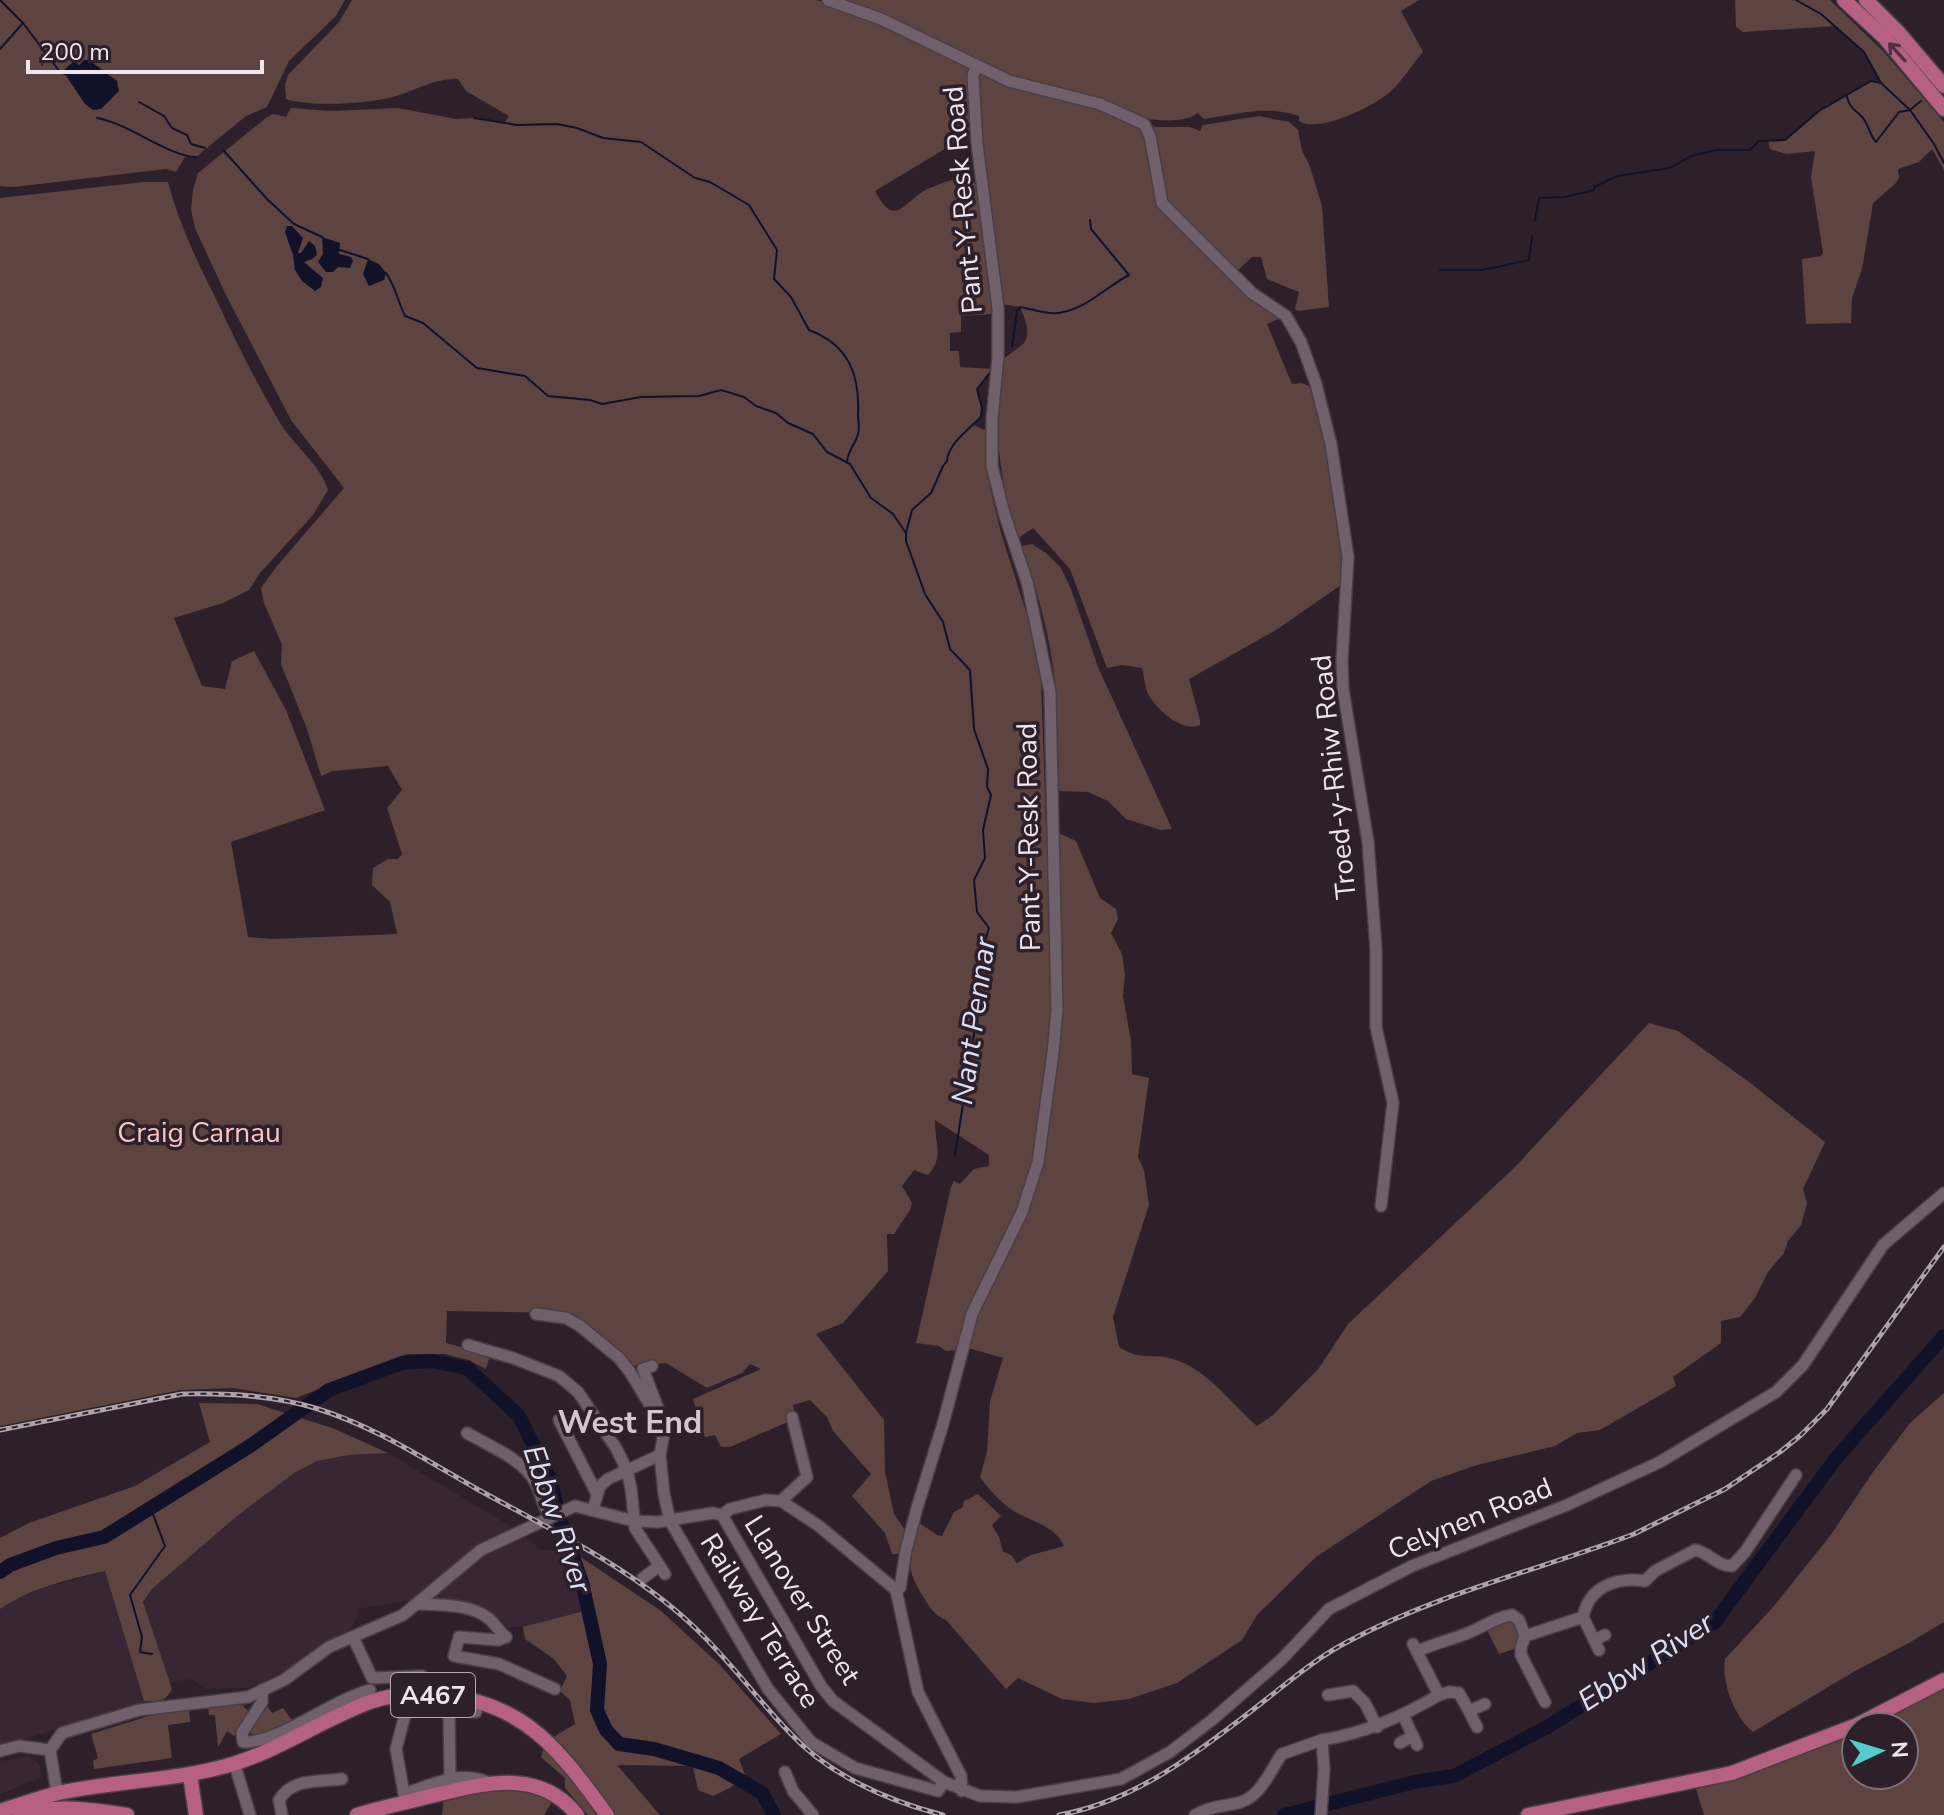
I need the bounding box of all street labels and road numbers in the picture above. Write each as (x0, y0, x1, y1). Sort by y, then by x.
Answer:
street label: Pant-Y-Resk Road (934, 85, 992, 315)
street label: Troed-y-Rhiw Road (1302, 653, 1366, 901)
street label: Pant-Y-Resk Road (1008, 723, 1050, 951)
street label: Celynen Road (1382, 1469, 1558, 1569)
street label: Llanover Street (735, 1508, 869, 1692)
street label: Railway Terrace (691, 1526, 829, 1716)
road number: A467 (391, 1673, 475, 1717)

